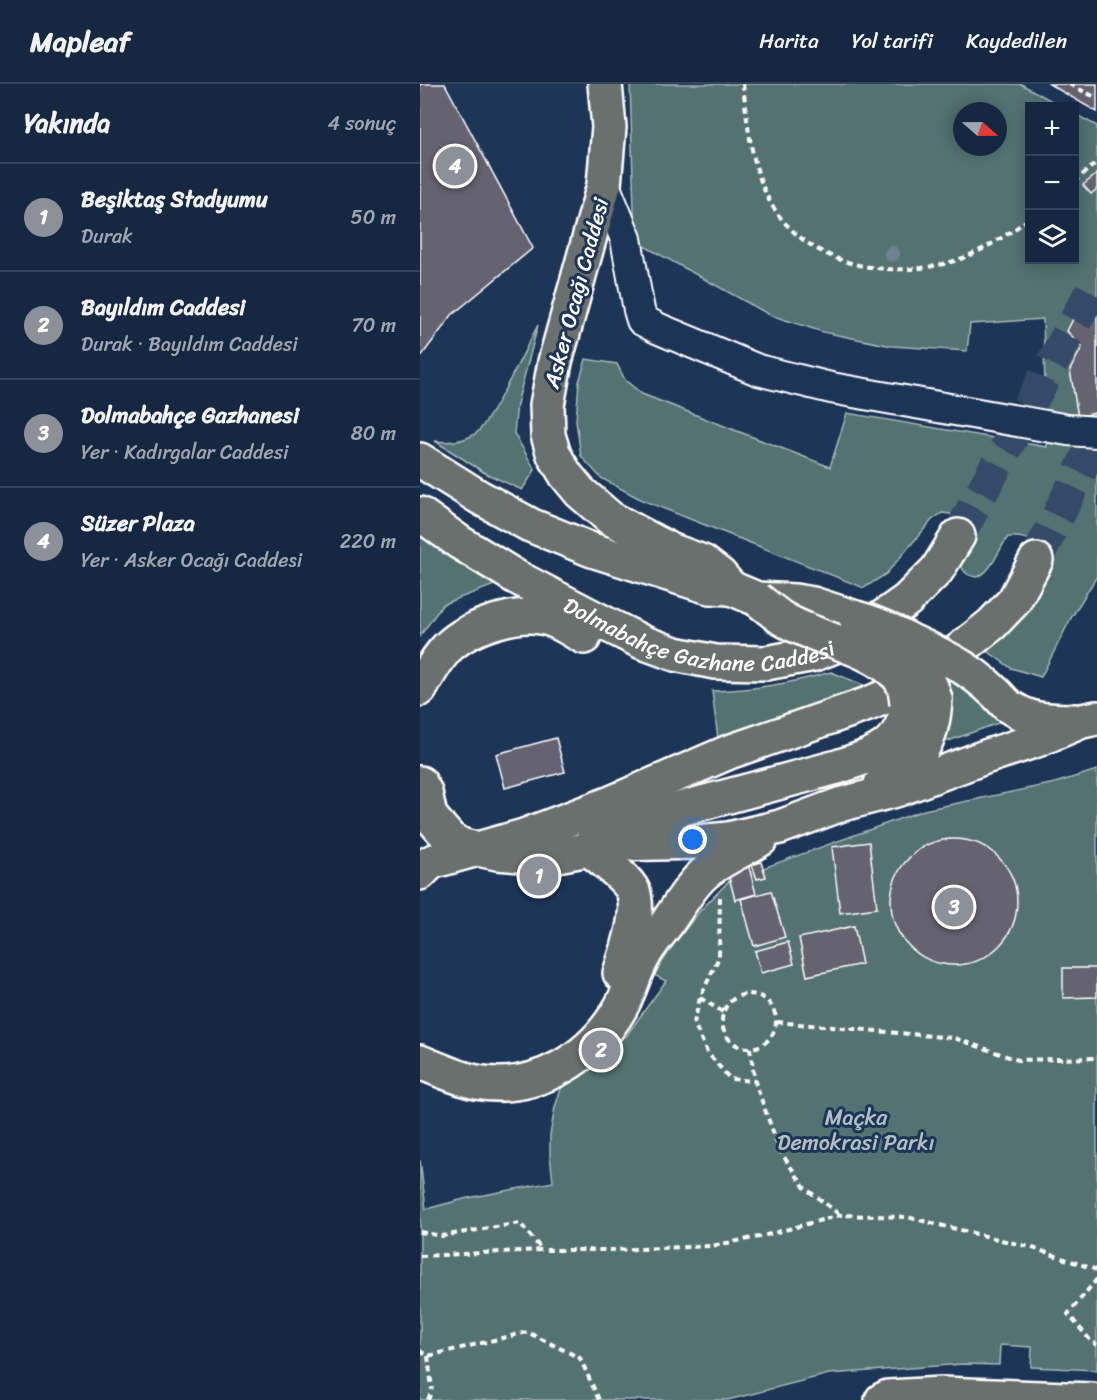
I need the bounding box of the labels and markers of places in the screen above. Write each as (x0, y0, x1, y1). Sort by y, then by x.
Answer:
pin: 4 (435, 144, 474, 188)
pin: 1 (520, 854, 558, 898)
pin: 3 (934, 884, 974, 930)
pin: 2 (582, 1028, 621, 1072)

